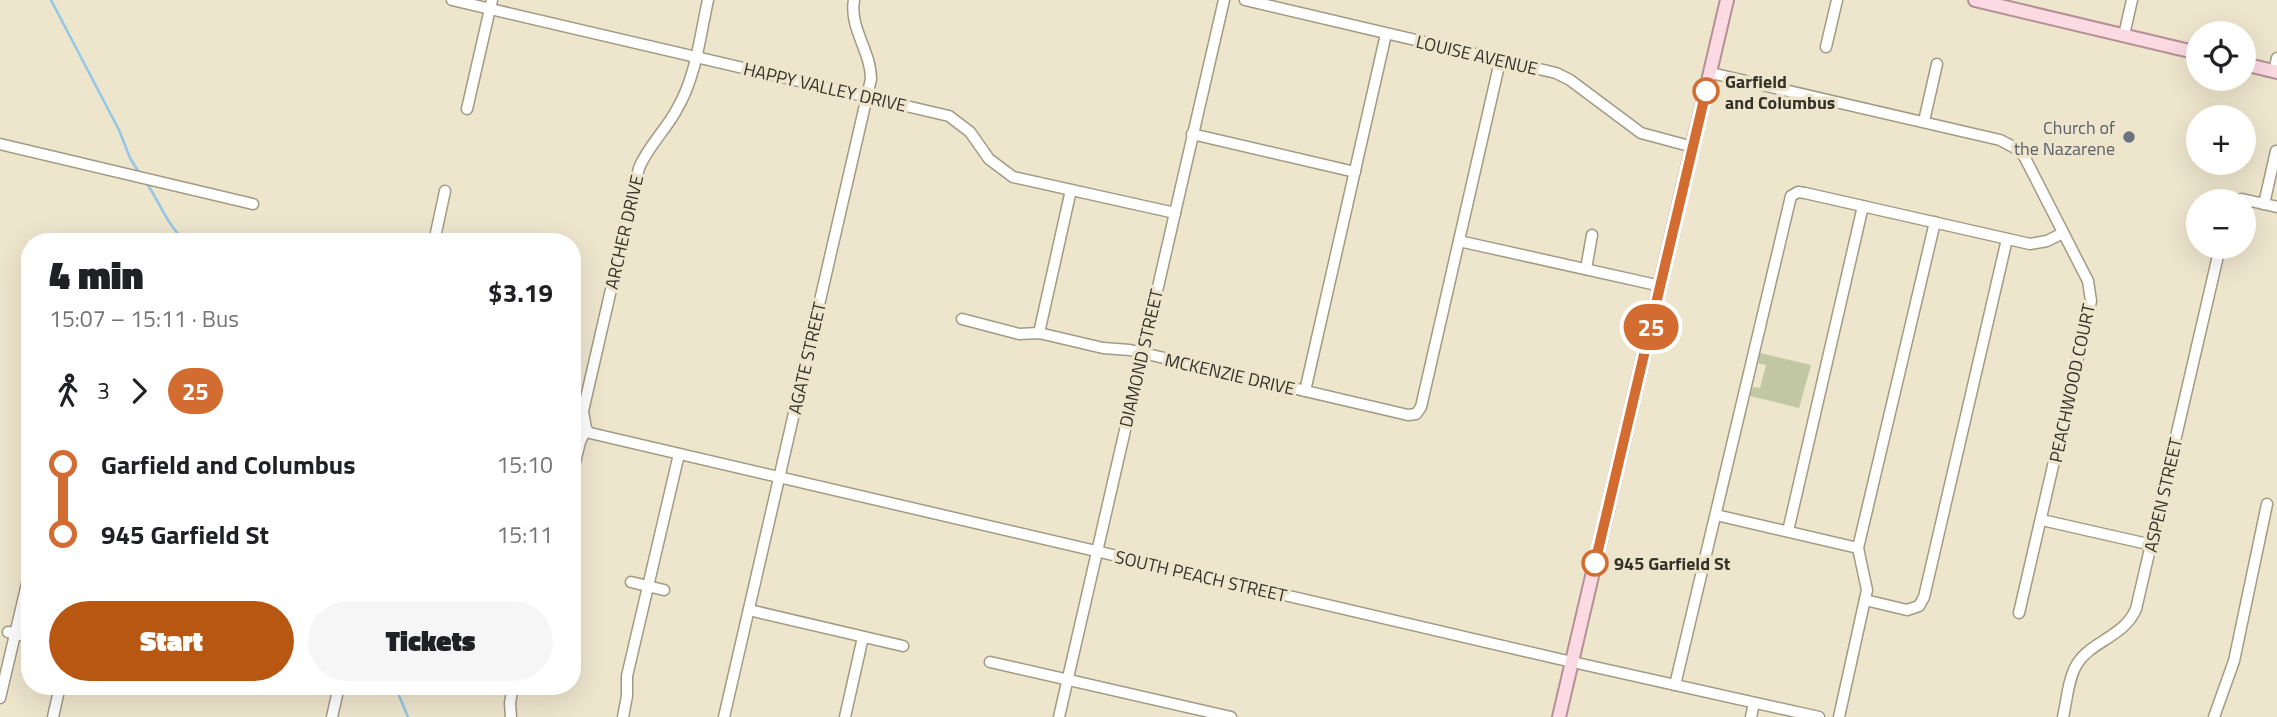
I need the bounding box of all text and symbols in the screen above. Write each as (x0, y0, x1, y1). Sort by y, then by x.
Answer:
map controls (2186, 21, 2256, 259)
button: locate (2186, 21, 2256, 91)
street label: LOUISE AVENUE (1413, 28, 1541, 82)
street label: HAPPY VALLEY DRIVE (741, 55, 909, 119)
place label: Garfield and Columbus (1725, 68, 1835, 116)
marker: Garfield and Columbus (1693, 78, 1719, 104)
button: + (2186, 105, 2256, 175)
place label: Church of the Nazarene (2014, 114, 2115, 162)
marker: Church of the Nazarene (2121, 129, 2137, 145)
street label: ARCHER DRIVE (598, 172, 650, 292)
button: − (2186, 189, 2256, 259)
text: 4 min (49, 246, 143, 304)
text: $3.19 (488, 273, 553, 312)
street label: DIAMOND STREET (1112, 286, 1170, 430)
street label: AGATE STREET (781, 299, 833, 417)
text: 15:07 – 15:11 · Bus (49, 301, 239, 336)
street label: PEACHWOOD COURT (2042, 301, 2102, 465)
line badge: 25 (1620, 304, 1682, 350)
text: 25 (1638, 309, 1664, 345)
street label: MCKENZIE DRIVE (1162, 346, 1298, 402)
icon: walk (49, 372, 87, 410)
icon: forward (120, 372, 158, 410)
text: 3 (97, 373, 110, 408)
text: 25 (182, 373, 209, 409)
street label: ASPEN STREET (2137, 435, 2189, 555)
text: Garfield and Columbus (101, 445, 356, 484)
text: 15:10 (496, 447, 553, 482)
text: 945 Garfield St (101, 515, 269, 554)
text: 15:11 (496, 517, 553, 552)
street label: SOUTH PEACH STREET (1112, 543, 1290, 609)
marker: 945 Garfield St (1582, 550, 1608, 576)
place label: 945 Garfield St (1614, 550, 1731, 577)
button: Start (49, 601, 294, 681)
button: Tickets (308, 601, 553, 681)

